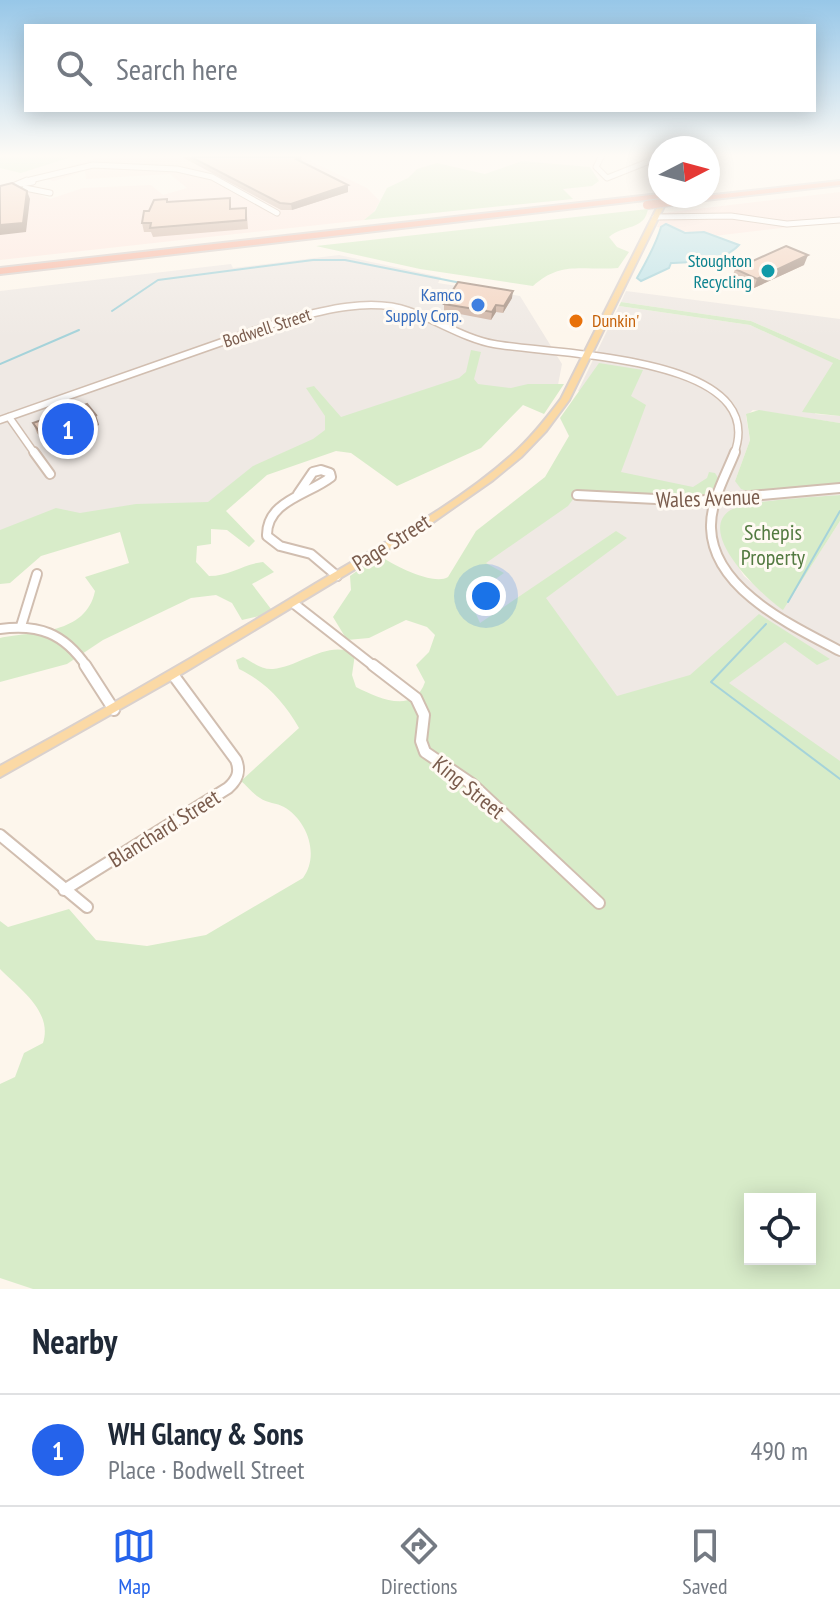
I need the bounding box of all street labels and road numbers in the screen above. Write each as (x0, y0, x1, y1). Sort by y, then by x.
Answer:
street label: Bodwell Street (220, 302, 314, 353)
street label: Wales Avenue (655, 482, 761, 514)
street label: Page Street (347, 507, 435, 577)
street label: King Street (427, 749, 511, 825)
street label: Blanchard Street (103, 783, 225, 873)

